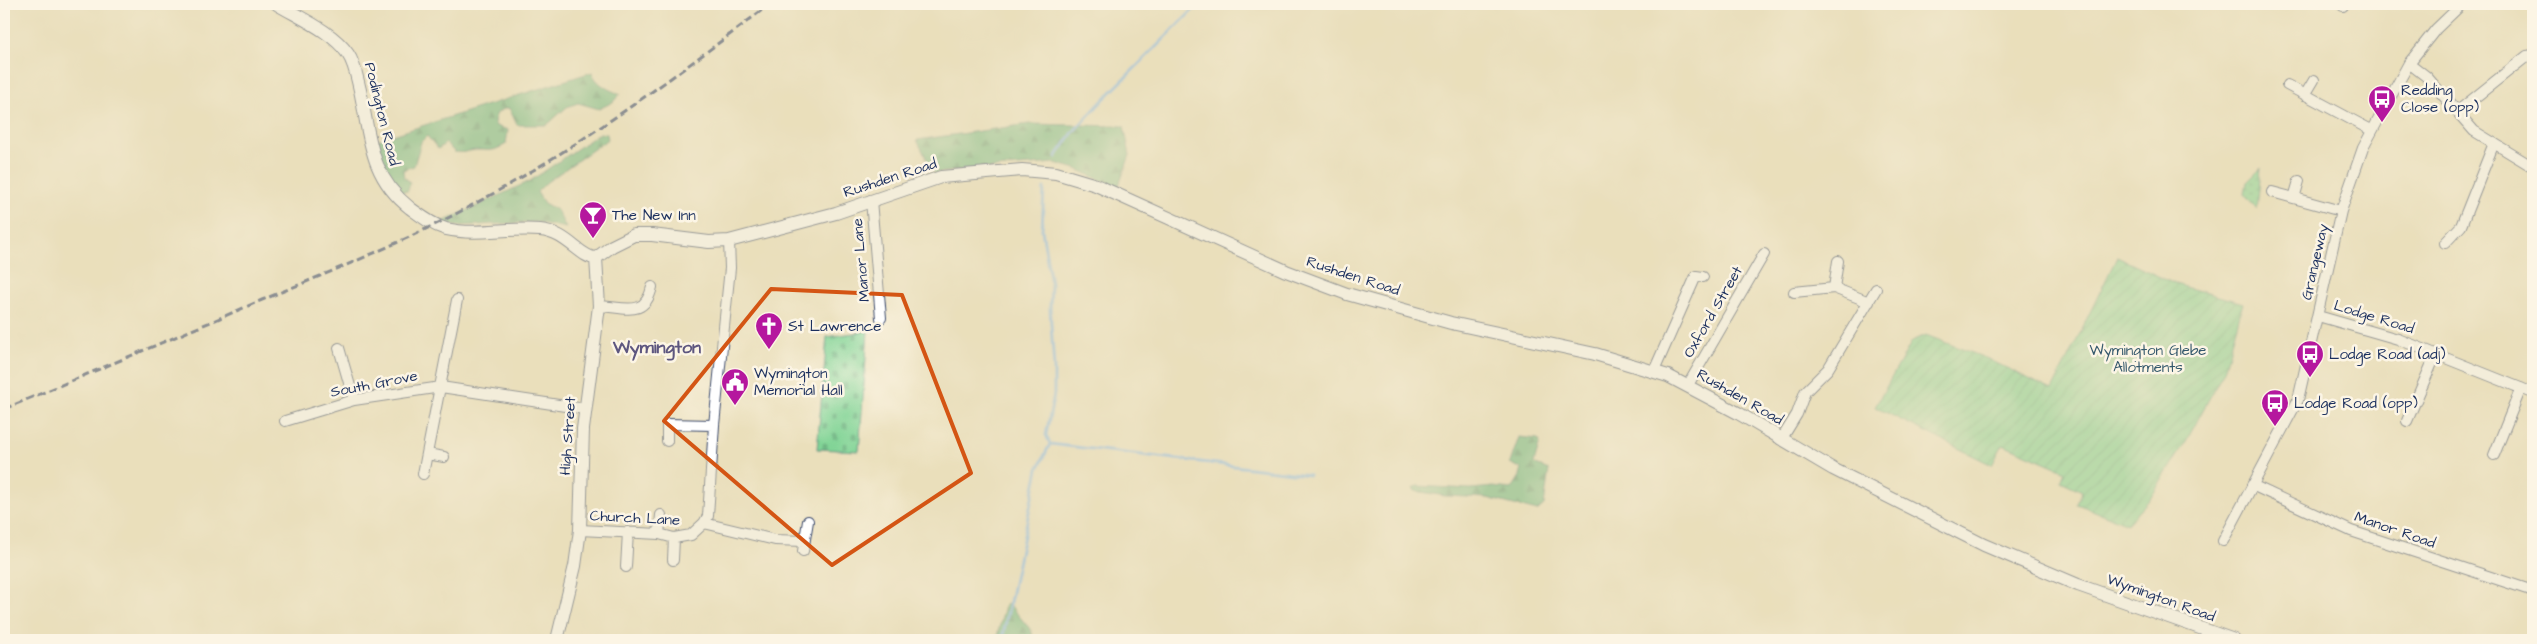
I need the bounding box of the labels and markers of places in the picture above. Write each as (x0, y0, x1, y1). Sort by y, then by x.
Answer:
place label: Redding Close (opp) (2401, 80, 2479, 118)
bus stop icon: Redding Close (opp) (2367, 84, 2397, 123)
bar icon: The New Inn (578, 200, 608, 239)
place label: The New Inn (612, 205, 696, 226)
church icon: St Lawrence (754, 311, 784, 350)
place label: St Lawrence (788, 316, 881, 337)
bus stop icon: Lodge Road (adj) (2295, 339, 2325, 378)
place label: Lodge Road (adj) (2329, 344, 2446, 366)
place label: Wymington Memorial Hall (754, 363, 843, 401)
public building icon: Wymington Memorial Hall (720, 367, 750, 406)
bus stop icon: Lodge Road (opp) (2260, 388, 2290, 427)
place label: Lodge Road (opp) (2294, 393, 2418, 415)

